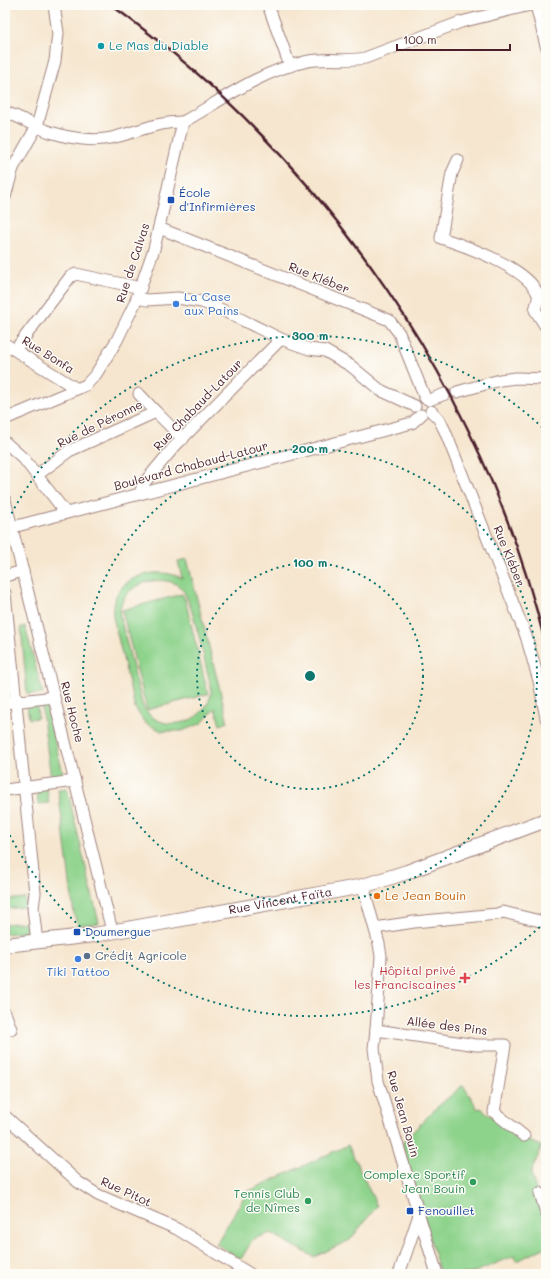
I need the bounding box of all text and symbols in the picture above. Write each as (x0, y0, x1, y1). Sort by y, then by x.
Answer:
scale bar (397, 26, 510, 52)
text: 100 m (403, 31, 437, 47)
place label: Le Mas du Diable (109, 37, 209, 53)
marker: Le Mas du Diable (96, 41, 106, 51)
place label: École d'Infirmières (179, 184, 256, 214)
marker: École d'Infirmières (166, 195, 176, 205)
street label: Rue de Calvas (112, 221, 153, 305)
street label: Rue Kléber (287, 258, 352, 297)
place label: La Case aux Pains (184, 288, 239, 318)
marker: La Case aux Pains (171, 299, 181, 309)
text: 300 m (292, 327, 328, 343)
street label: Rue Bonfa (19, 332, 78, 377)
street label: Rue Chabaud-Latour (149, 355, 245, 454)
street label: Rue de Péronne (54, 396, 145, 451)
street label: Boulevard Chabaud-Latour (112, 437, 270, 493)
text: 200 m (292, 440, 328, 456)
street label: Rue Kléber (490, 523, 529, 588)
text: 100 m (293, 554, 327, 570)
centre of rings (303, 669, 317, 683)
street label: Rue Hoche (58, 680, 88, 744)
street label: Rue Vincent Faïta (227, 883, 333, 917)
place label: Le Jean Bouin (385, 887, 466, 903)
marker: Le Jean Bouin (372, 891, 382, 901)
place label: Doumergue (85, 923, 151, 939)
marker: Doumergue (72, 927, 82, 937)
place label: Crédit Agricole (95, 947, 187, 963)
marker: Crédit Agricole (82, 951, 92, 961)
marker: Tiki Tattoo (73, 954, 83, 964)
place label: Hôpital privé les Franciscaines (354, 962, 456, 992)
place label: Tiki Tattoo (46, 963, 110, 979)
marker: Hôpital privé les Franciscaines (459, 972, 471, 984)
street label: Allée des Pins (406, 1012, 489, 1038)
street label: Rue Jean Bouin (384, 1069, 424, 1159)
place label: Complexe Sportif Jean Bouin (364, 1166, 465, 1196)
street label: Rue Pitot (98, 1172, 154, 1210)
marker: Complexe Sportif Jean Bouin (468, 1177, 478, 1187)
place label: Tennis Club de Nîmes (233, 1185, 300, 1215)
marker: Tennis Club de Nîmes (303, 1196, 313, 1206)
place label: Fenouillet (418, 1202, 475, 1218)
marker: Fenouillet (405, 1206, 415, 1216)

